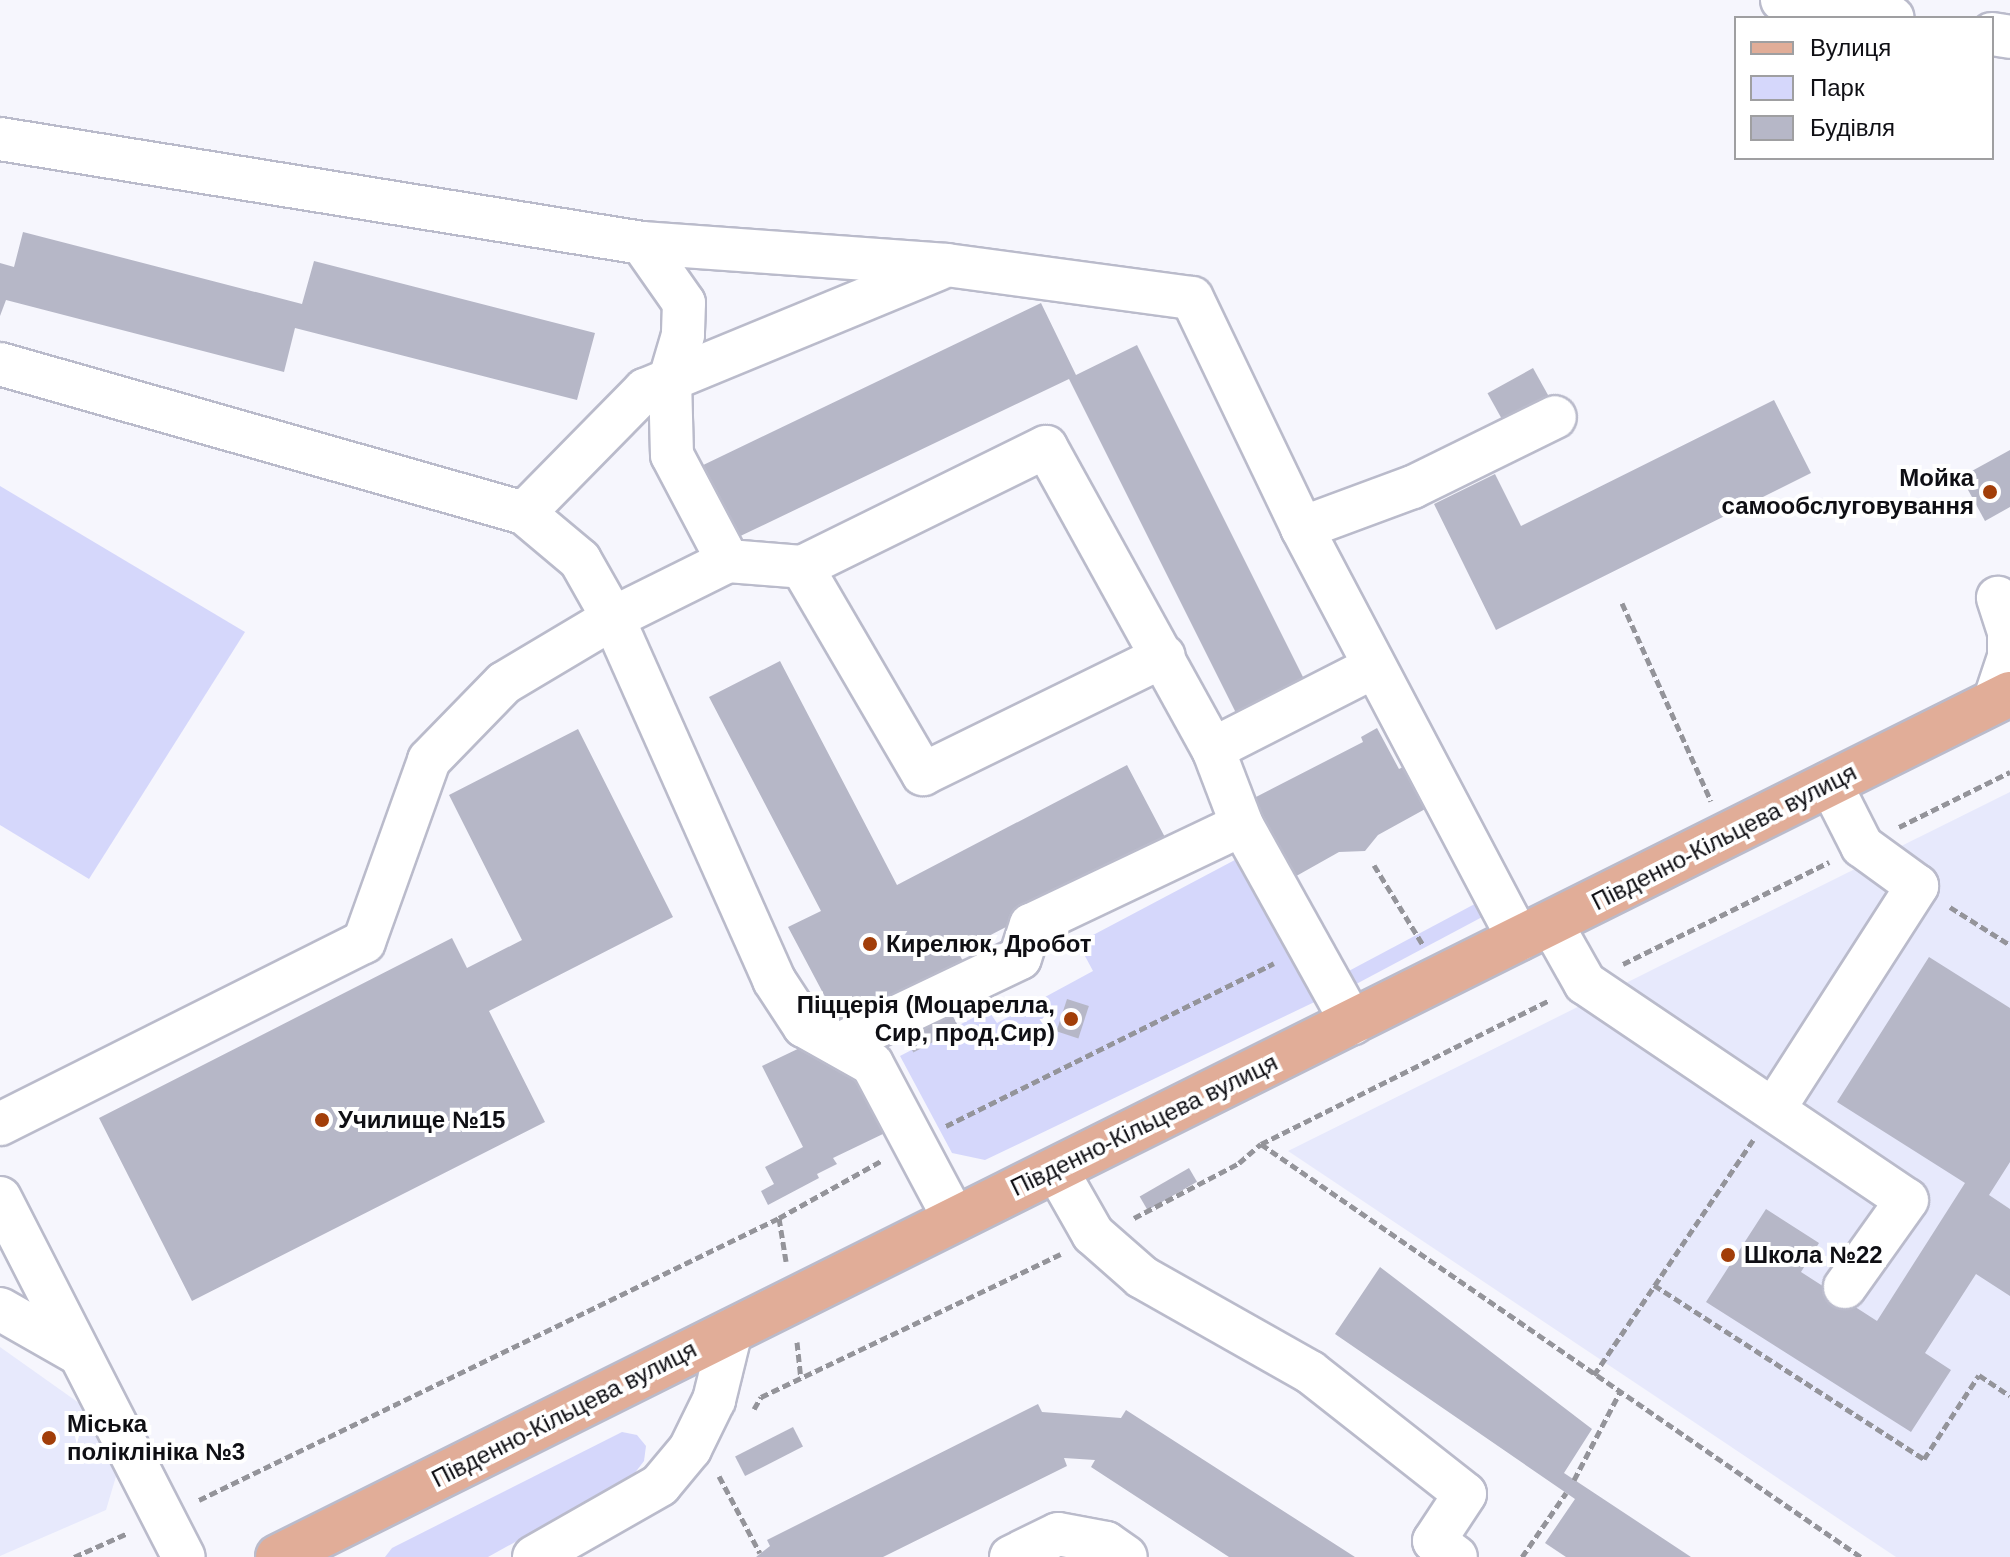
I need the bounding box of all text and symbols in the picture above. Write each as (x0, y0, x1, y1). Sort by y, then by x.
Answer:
legend (1734, 16, 1994, 160)
text: Вулиця (1810, 34, 1891, 61)
text: Парк (1810, 74, 1864, 101)
text: Будівля (1810, 114, 1895, 141)
place label: Мойка самообслуговування (1721, 464, 1974, 520)
marker: Мойка самообслуговування (1981, 483, 1999, 501)
street label: Південно-Кільцева вулиця (1587, 758, 1861, 916)
place label: Кирелюк, Дробот (886, 930, 1092, 958)
marker: Кирелюк, Дробот (861, 935, 879, 953)
place label: Піццерія (Моцарелла, Сир, прод.Сир) (797, 991, 1055, 1047)
marker: Піццерія (Моцарелла, Сир, прод.Сир) (1062, 1010, 1080, 1028)
street label: Південно-Кільцева вулиця (1006, 1048, 1282, 1202)
place label: Училище №15 (338, 1106, 505, 1134)
marker: Училище №15 (313, 1111, 331, 1129)
place label: Школа №22 (1744, 1241, 1883, 1269)
marker: Школа №22 (1719, 1246, 1737, 1264)
street label: Південно-Кільцева вулиця (427, 1335, 701, 1493)
place label: Міська поліклініка №3 (67, 1410, 245, 1466)
marker: Міська поліклініка №3 (38, 1427, 60, 1449)

